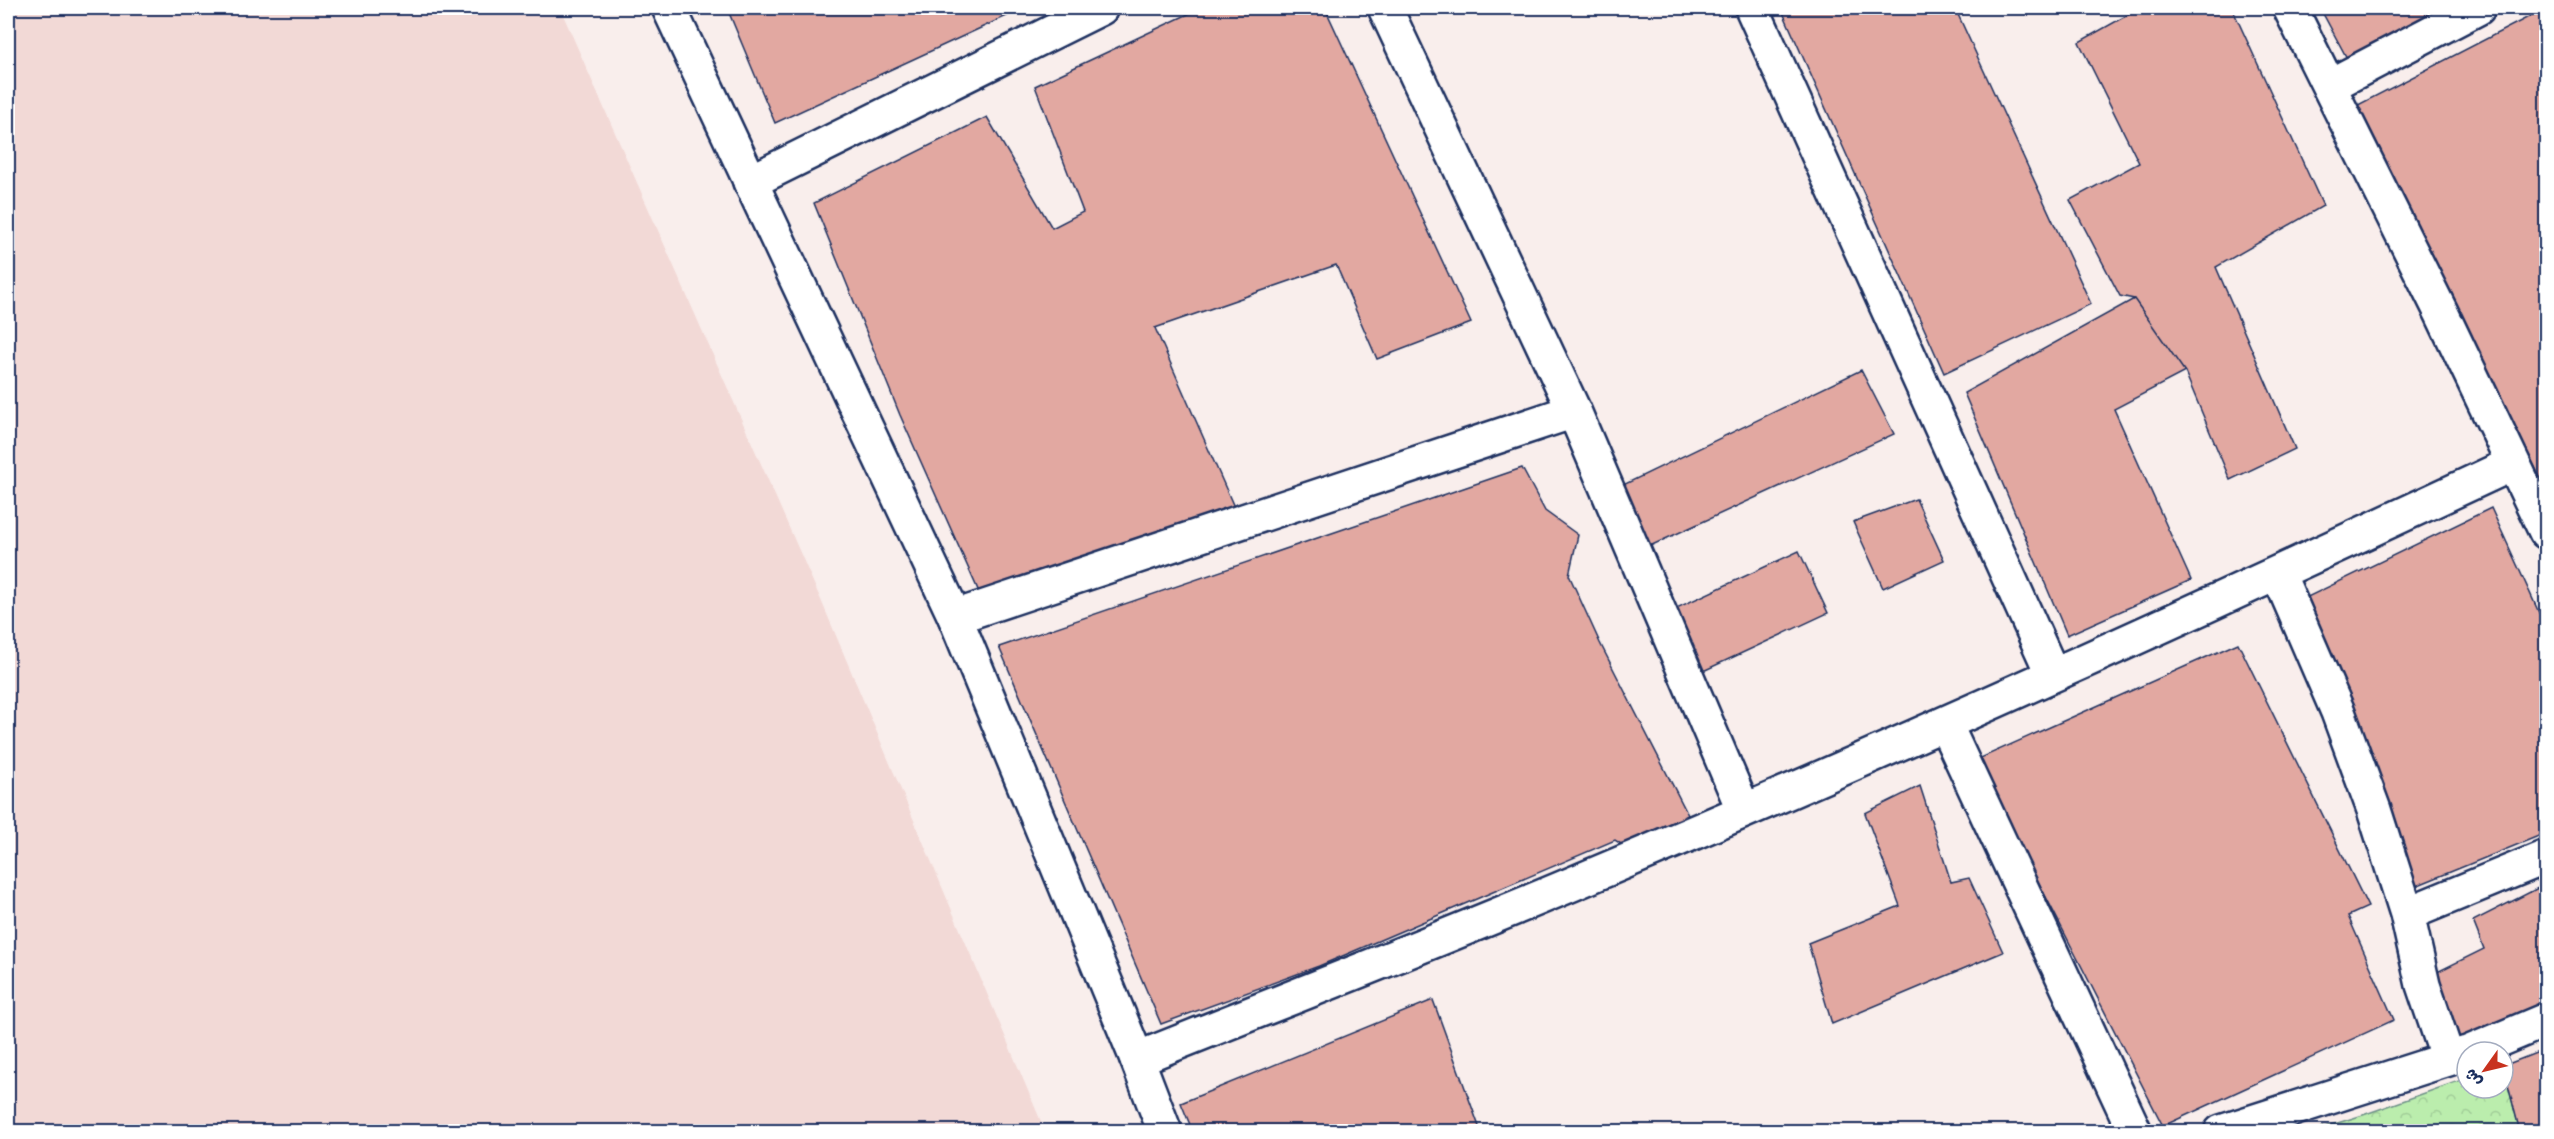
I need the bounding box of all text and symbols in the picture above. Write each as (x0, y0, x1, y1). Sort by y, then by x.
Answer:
north arrow (2455, 1040, 2515, 1100)
text: ش (2459, 1065, 2487, 1092)

